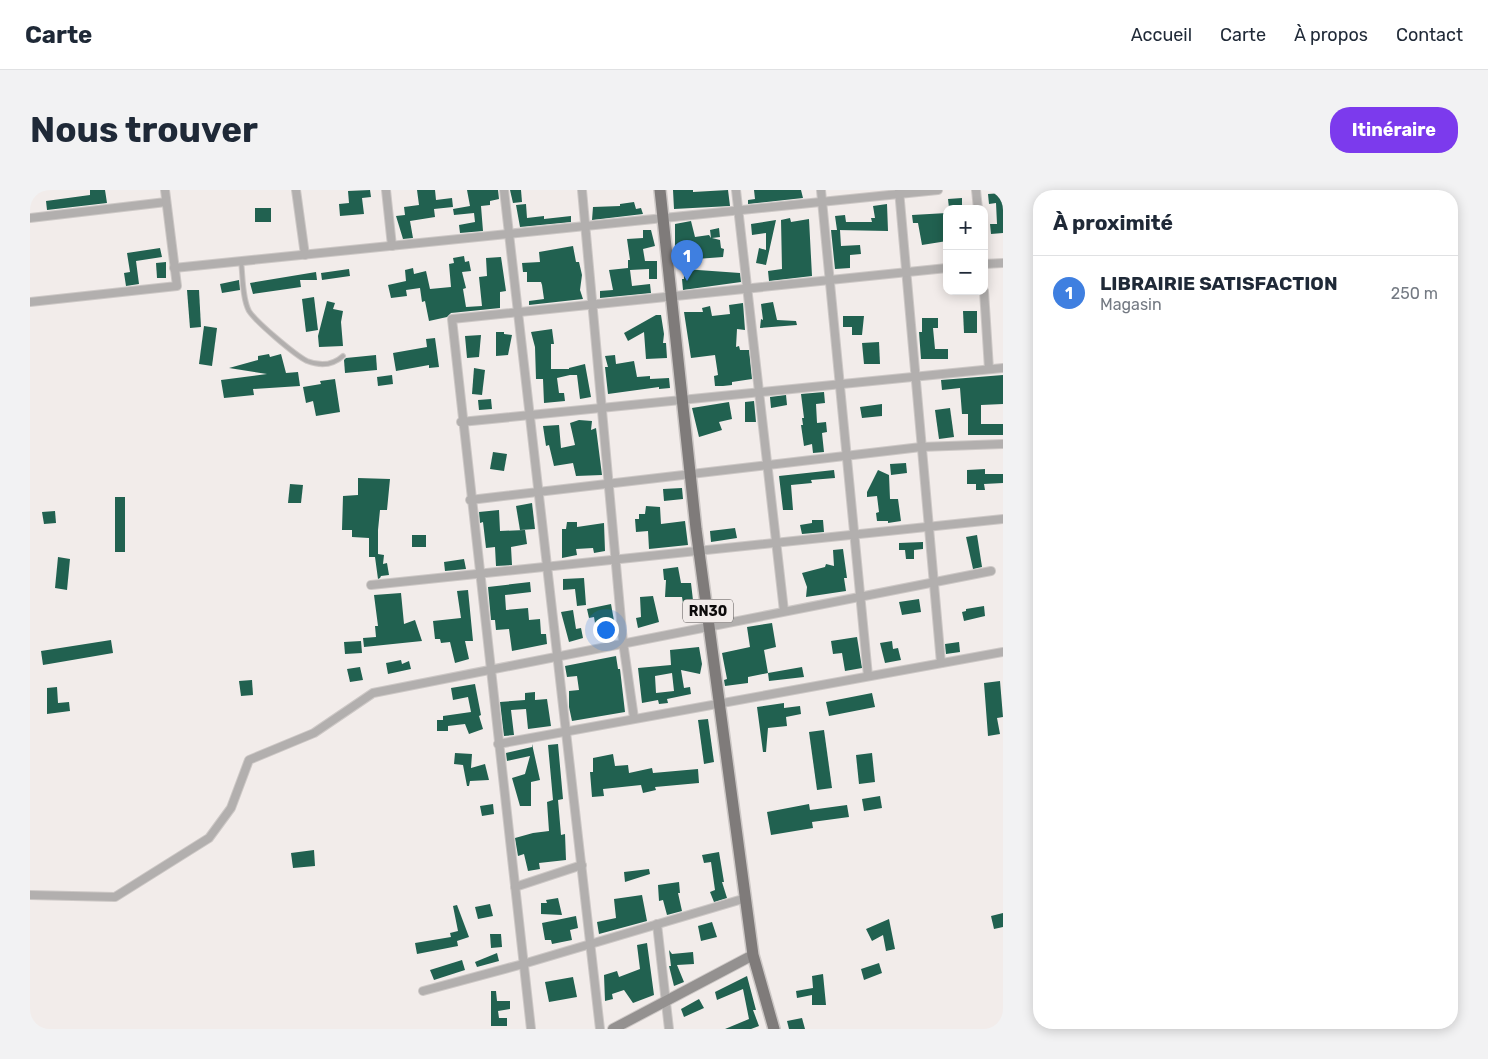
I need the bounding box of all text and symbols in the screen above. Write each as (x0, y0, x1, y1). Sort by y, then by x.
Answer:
text: Carte (25, 21, 92, 49)
text: Accueil (1131, 24, 1192, 46)
text: Carte (1220, 24, 1266, 46)
text: À propos (1294, 24, 1368, 46)
text: Contact (1396, 24, 1463, 46)
button: Itinéraire (1330, 107, 1458, 153)
text: Nous trouver (30, 109, 258, 151)
map controls (943, 205, 988, 295)
button: + (943, 205, 988, 250)
text: À proximité (1053, 210, 1173, 235)
pin: 1 (671, 240, 703, 281)
button: − (943, 250, 988, 295)
text: LIBRAIRIE SATISFACTION (1100, 272, 1338, 295)
text: 1 (1065, 284, 1073, 303)
text: 250 m (1391, 284, 1438, 303)
text: Magasin (1100, 295, 1162, 314)
road number: RN30 (683, 600, 733, 622)
your location (593, 617, 619, 643)

